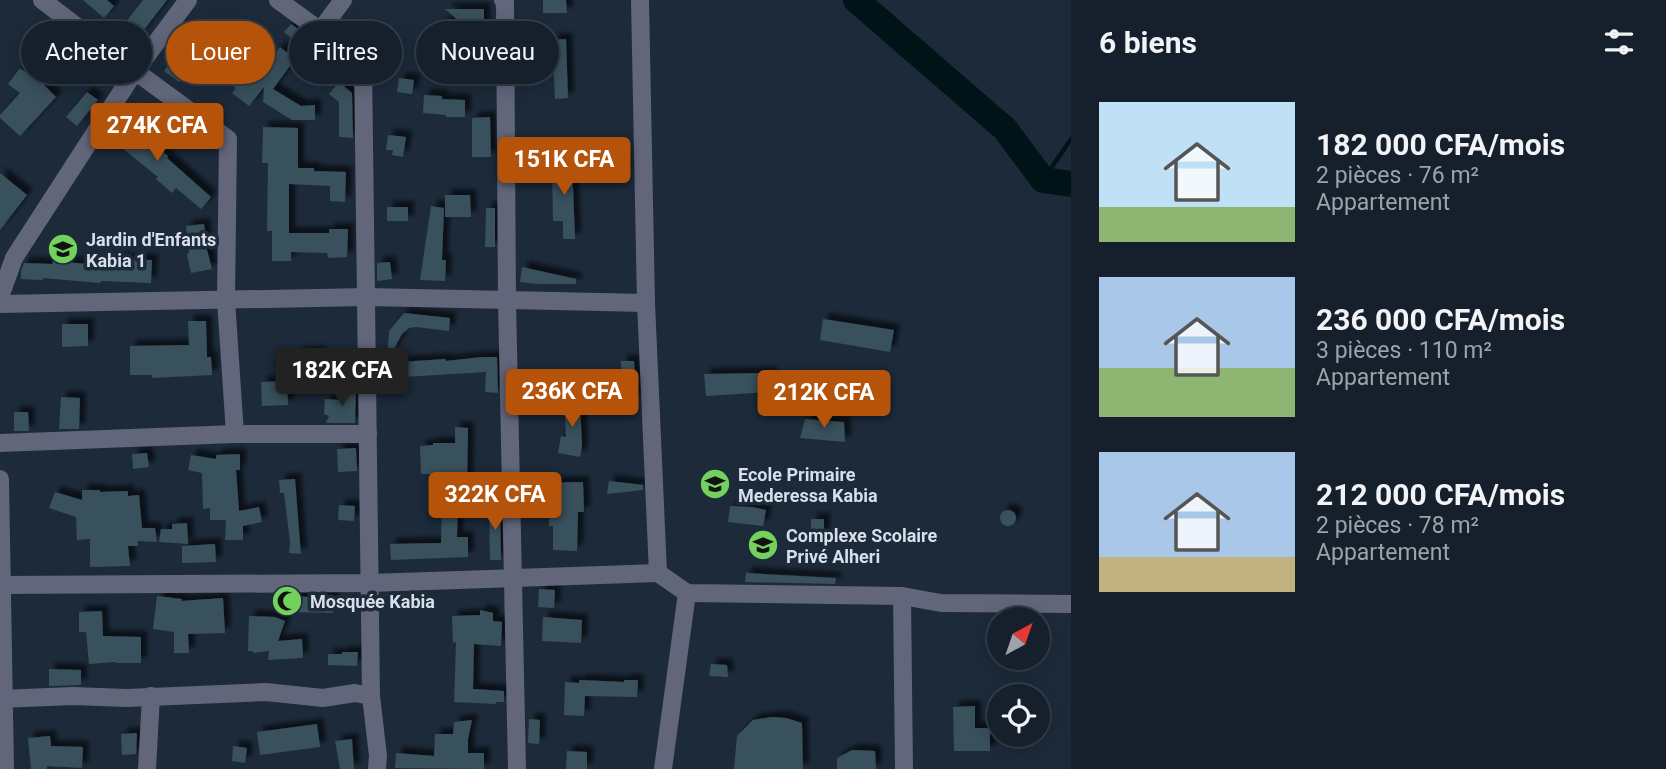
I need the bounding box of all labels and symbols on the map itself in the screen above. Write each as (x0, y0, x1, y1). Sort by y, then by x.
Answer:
pin: 274K CFA (85, 104, 229, 163)
pin: 151K CFA (492, 138, 636, 197)
place label: Jardin d'Enfants Kabia 1 (86, 229, 216, 271)
school or university icon: Jardin d'Enfants Kabia 1 (46, 232, 80, 266)
pin: 182K CFA (270, 348, 414, 408)
pin: 236K CFA (500, 370, 644, 429)
pin: 212K CFA (752, 370, 896, 430)
place label: Ecole Primaire Mederessa Kabia (738, 464, 878, 506)
school or university icon: Ecole Primaire Mederessa Kabia (698, 467, 732, 501)
pin: 322K CFA (423, 472, 567, 532)
place label: Complexe Scolaire Privé Alheri (786, 525, 938, 567)
school or university icon: Complexe Scolaire Privé Alheri (746, 528, 780, 562)
mosque icon: Mosquée Kabia (270, 584, 304, 618)
place label: Mosquée Kabia (310, 591, 435, 612)
north arrow (987, 607, 1050, 670)

